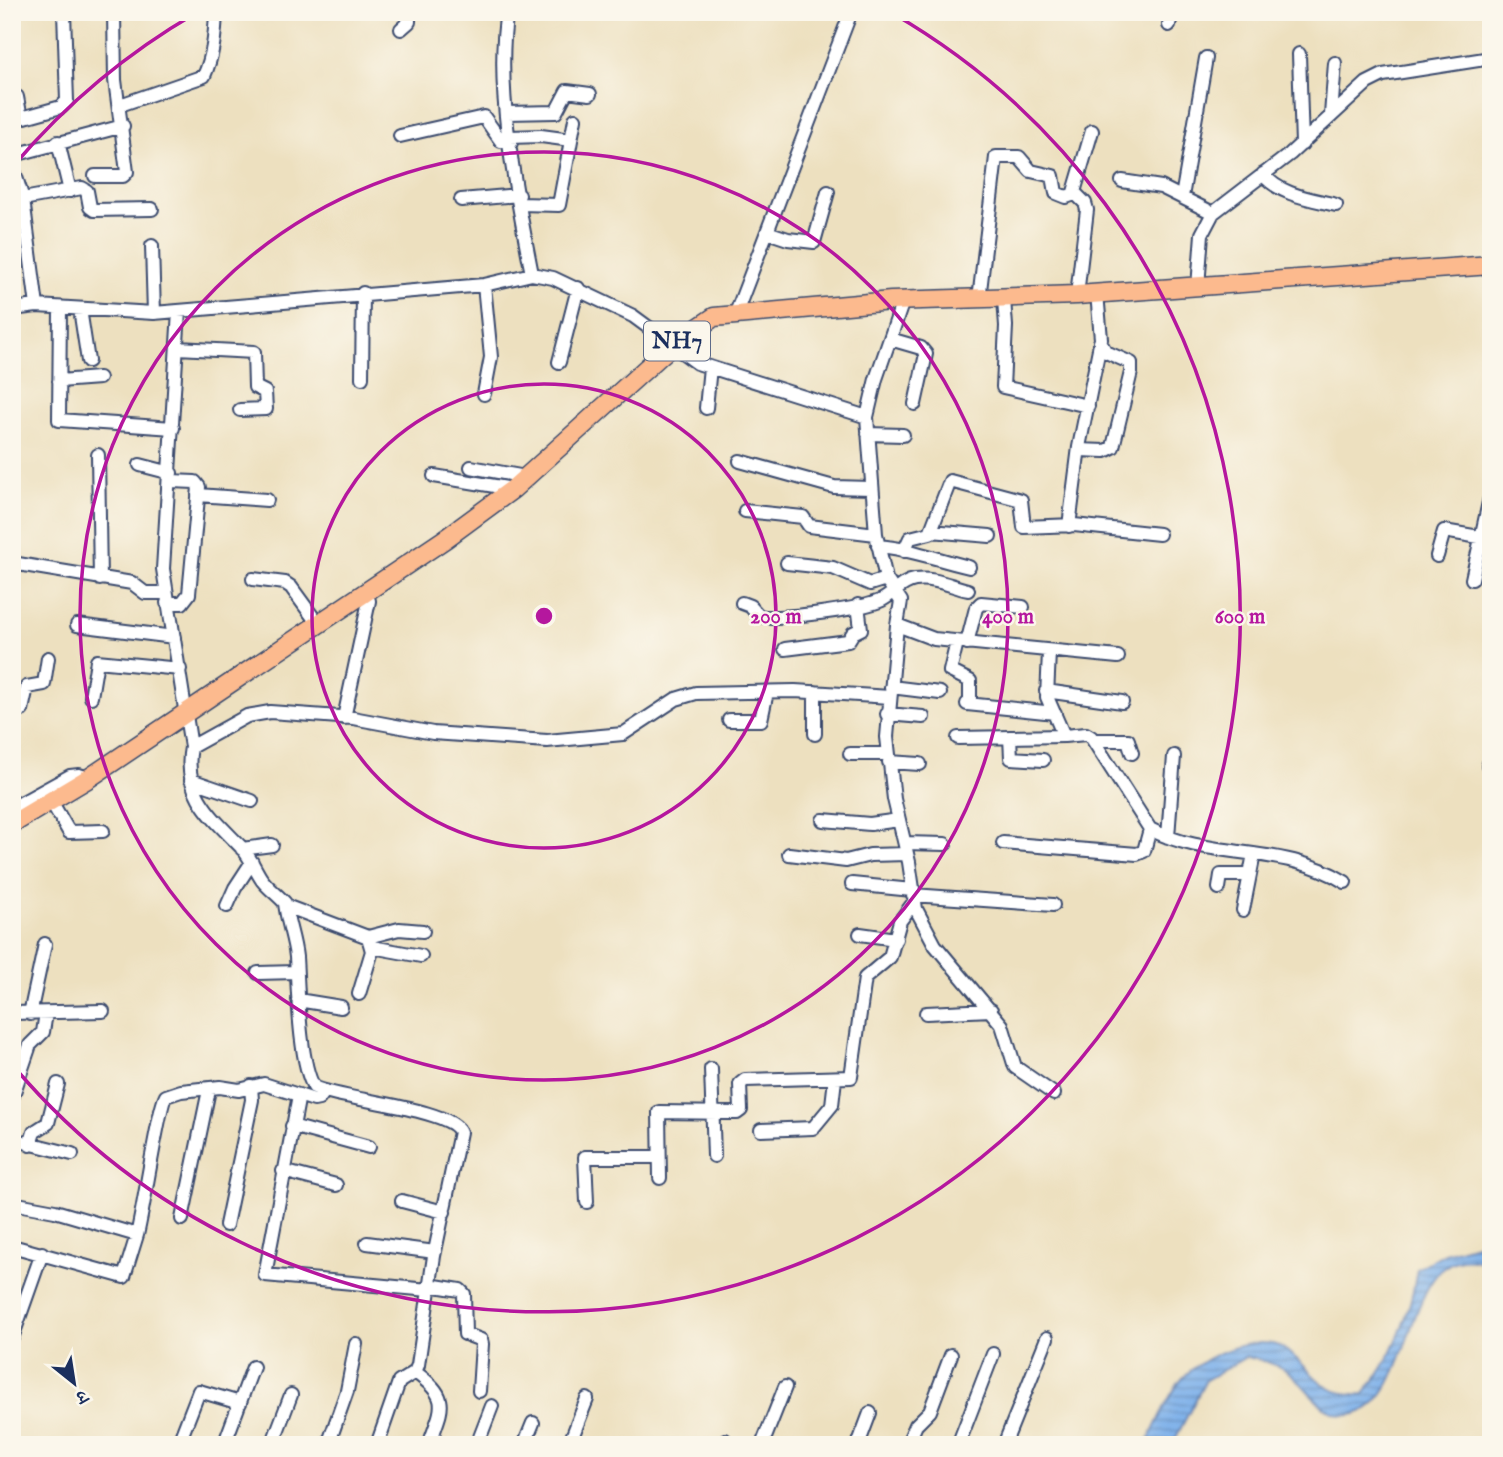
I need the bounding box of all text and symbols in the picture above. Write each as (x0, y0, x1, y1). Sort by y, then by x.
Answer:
road number: NH7 (644, 322, 710, 360)
centre of rings (532, 604, 556, 628)
text: 200 m (750, 604, 802, 631)
text: 400 m (982, 604, 1035, 631)
text: 600 m (1215, 604, 1266, 631)
north arrow (38, 1348, 108, 1418)
text: उ (70, 1382, 93, 1409)

